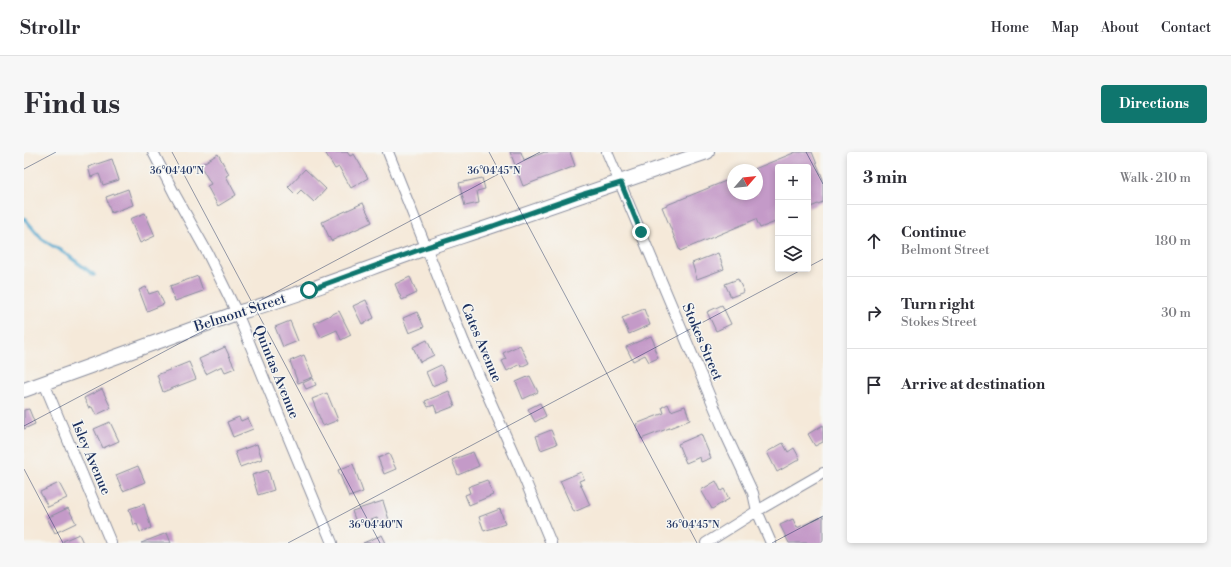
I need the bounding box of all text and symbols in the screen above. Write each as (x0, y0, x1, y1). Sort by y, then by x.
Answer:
text: Strollr (20, 16, 81, 40)
text: Home (991, 19, 1029, 37)
text: Map (1051, 19, 1079, 37)
text: About (1101, 19, 1139, 37)
text: Contact (1161, 19, 1211, 37)
button: Directions (1101, 85, 1207, 123)
text: Find us (24, 87, 120, 122)
north arrow (727, 164, 763, 200)
map controls (775, 164, 811, 272)
button: + (775, 164, 811, 200)
text: 36°04'40"N (150, 165, 205, 177)
text: 36°04'45"N (468, 165, 521, 177)
text: 3 min (863, 167, 907, 189)
text: Walk · 210 m (1120, 170, 1191, 186)
button: − (775, 200, 811, 236)
route end (632, 223, 650, 241)
text: Continue (901, 223, 966, 242)
icon: ahead (863, 230, 885, 252)
text: 180 m (1155, 233, 1191, 249)
button: layers (775, 236, 811, 272)
text: Belmont Street (901, 242, 990, 258)
route start (300, 281, 318, 299)
street label: Belmont Street (191, 290, 288, 337)
text: Turn right (901, 295, 975, 314)
street label: Cates Avenue (456, 301, 506, 385)
street label: Stokes Street (678, 301, 726, 383)
icon: right (863, 302, 885, 324)
text: 30 m (1161, 305, 1191, 321)
text: Stokes Street (901, 314, 977, 330)
street label: Quintas Avenue (249, 323, 303, 421)
icon: arrive (863, 374, 885, 396)
text: Arrive at destination (901, 375, 1045, 394)
street label: Isley Avenue (67, 418, 115, 498)
text: 36°04'40"N (349, 519, 404, 531)
text: 36°04'45"N (667, 519, 720, 531)

